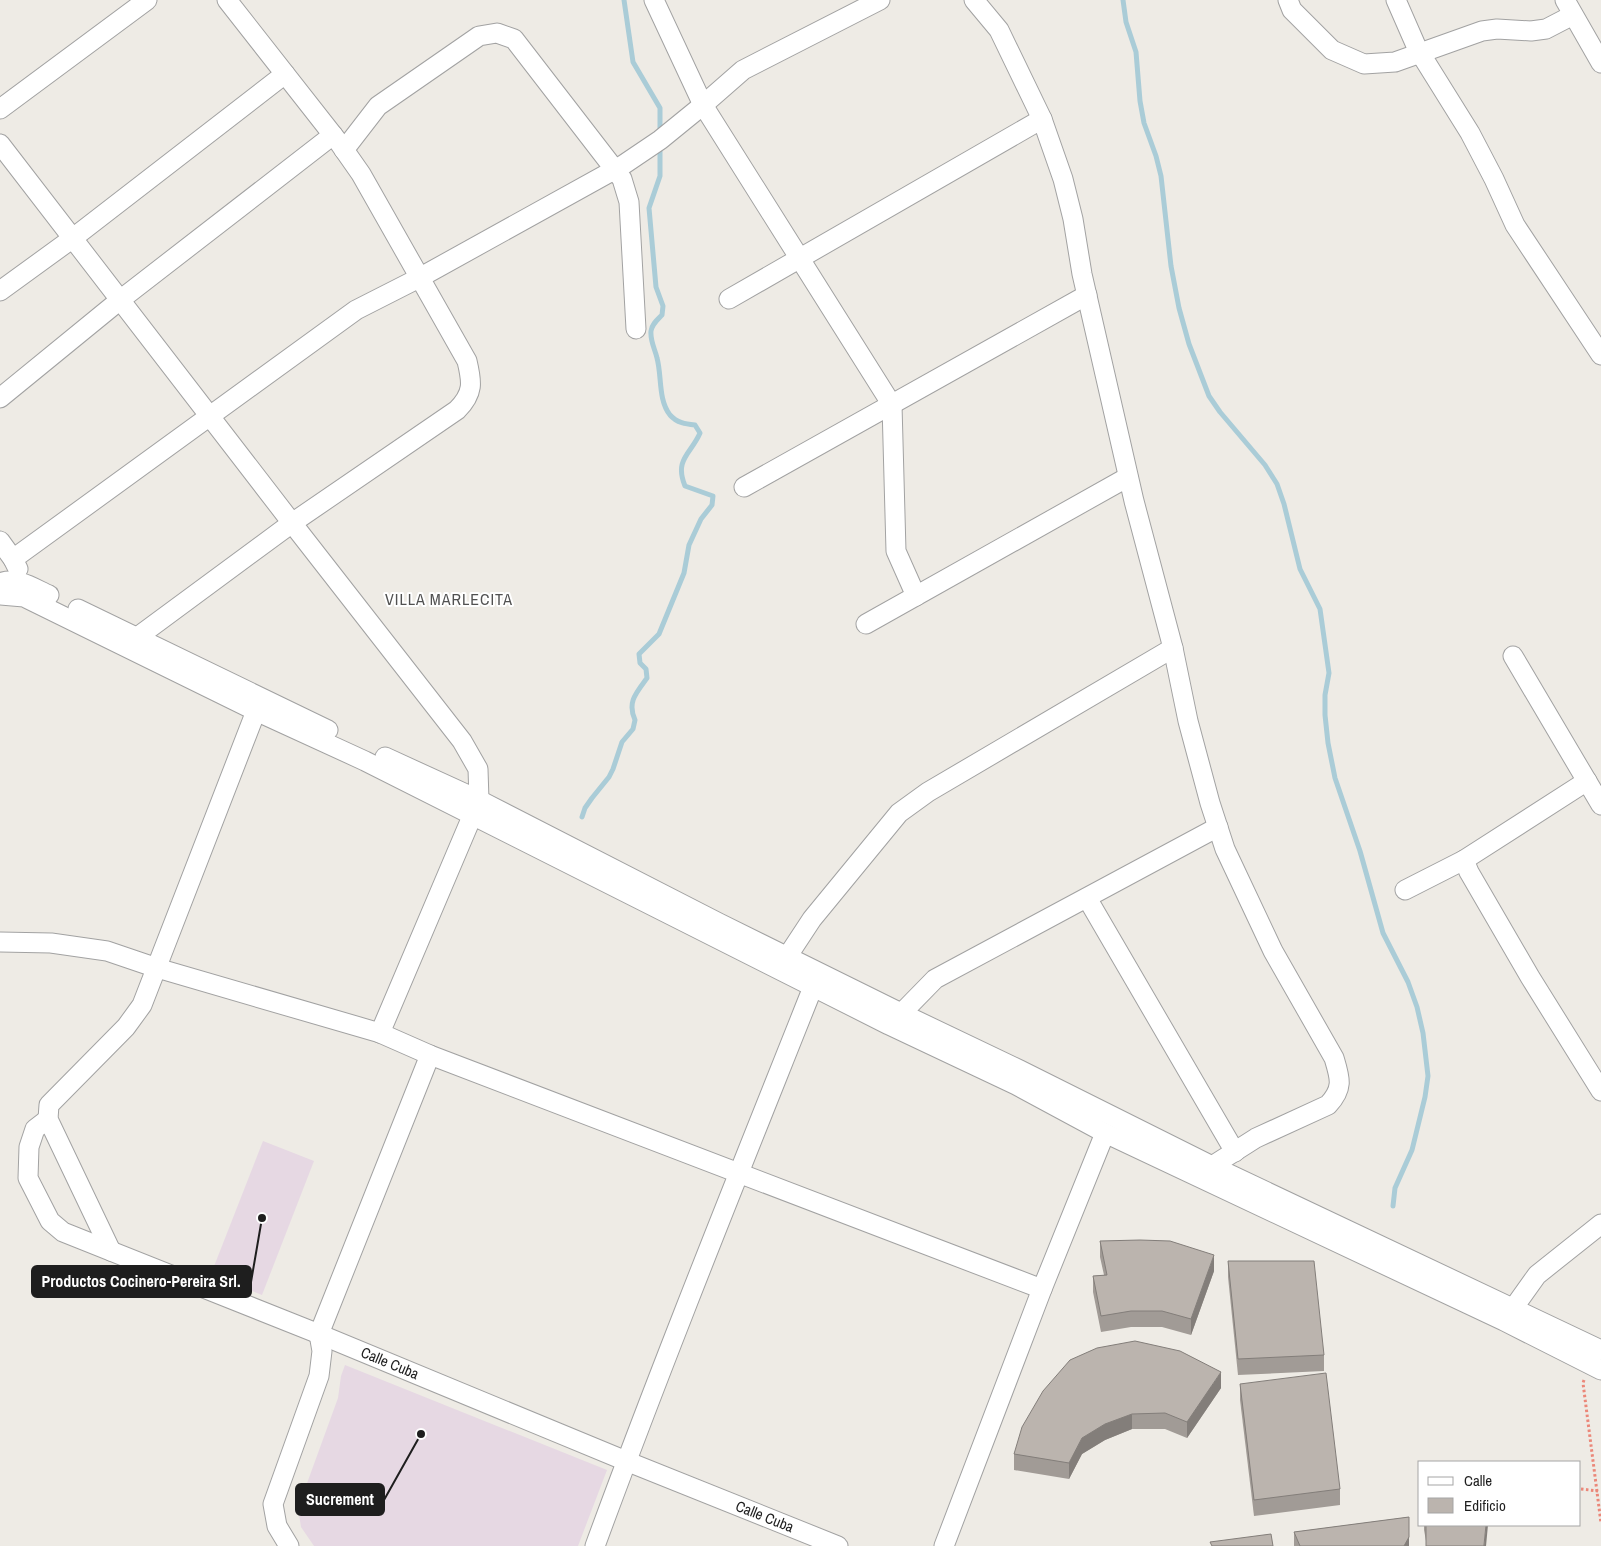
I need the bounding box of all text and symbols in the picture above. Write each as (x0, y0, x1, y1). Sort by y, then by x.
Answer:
district label: VILLA MARLECITA (385, 588, 513, 610)
callout: Productos Cocinero-Pereira Srl. (32, 1266, 251, 1297)
text: Productos Cocinero-Pereira Srl. (41, 1270, 241, 1292)
street label: Calle Cuba (358, 1342, 422, 1384)
legend (1418, 1461, 1581, 1526)
text: Calle (1464, 1470, 1492, 1491)
callout: Sucrement (296, 1484, 384, 1515)
text: Sucrement (306, 1488, 375, 1510)
street label: Calle Cuba (733, 1495, 797, 1537)
text: Edificio (1464, 1495, 1506, 1516)

